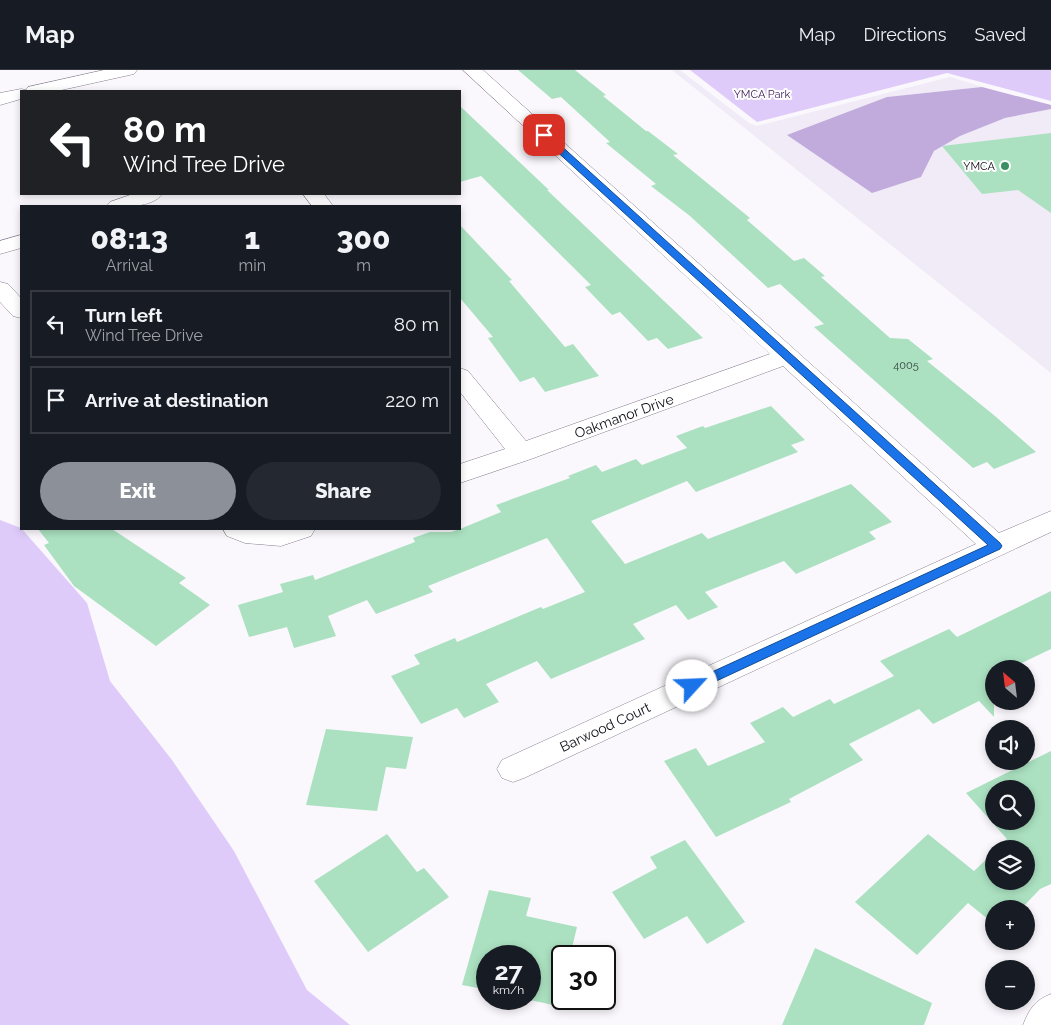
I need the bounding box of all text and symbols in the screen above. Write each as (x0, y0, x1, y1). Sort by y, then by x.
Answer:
text: Map (25, 20, 75, 49)
text: Map (799, 24, 835, 45)
text: Directions (863, 24, 947, 45)
text: Saved (975, 24, 1026, 45)
park label: YMCA Park (734, 88, 790, 101)
text: 80 m (123, 109, 207, 150)
icon: left (40, 110, 105, 175)
pin (523, 114, 565, 156)
icon: arrive (530, 121, 558, 149)
text: Wind Tree Drive (123, 151, 285, 177)
place label: YMCA (963, 160, 996, 173)
marker: YMCA (999, 160, 1011, 172)
text: 08:13 (91, 221, 168, 256)
text: 1 (244, 221, 260, 256)
text: 300 (337, 221, 390, 256)
text: Arrival (106, 256, 153, 275)
text: min (239, 256, 266, 275)
text: m (356, 256, 371, 275)
text: Turn left (85, 304, 162, 326)
icon: left (42, 310, 70, 338)
text: 80 m (394, 313, 439, 335)
text: Wind Tree Drive (85, 326, 203, 345)
house number: 4005 (893, 359, 919, 372)
icon: arrive (42, 386, 70, 414)
text: Arrive at destination (85, 389, 269, 411)
text: 220 m (385, 389, 439, 411)
street label: Oakmanor Drive (572, 391, 676, 441)
button: Exit (40, 462, 236, 520)
button: Share (246, 462, 441, 520)
position arrow (665, 659, 717, 711)
north arrow (985, 660, 1035, 710)
map controls (985, 660, 1035, 1010)
street label: Barwood Court (557, 699, 653, 755)
button: sound (985, 720, 1035, 770)
button: search (985, 780, 1035, 830)
button: layers (985, 840, 1035, 890)
button: + (985, 900, 1035, 950)
speed limit sign: 30 (551, 945, 616, 1010)
text: 27 (494, 956, 523, 986)
button: − (985, 960, 1035, 1010)
text: km/h (493, 983, 524, 997)

